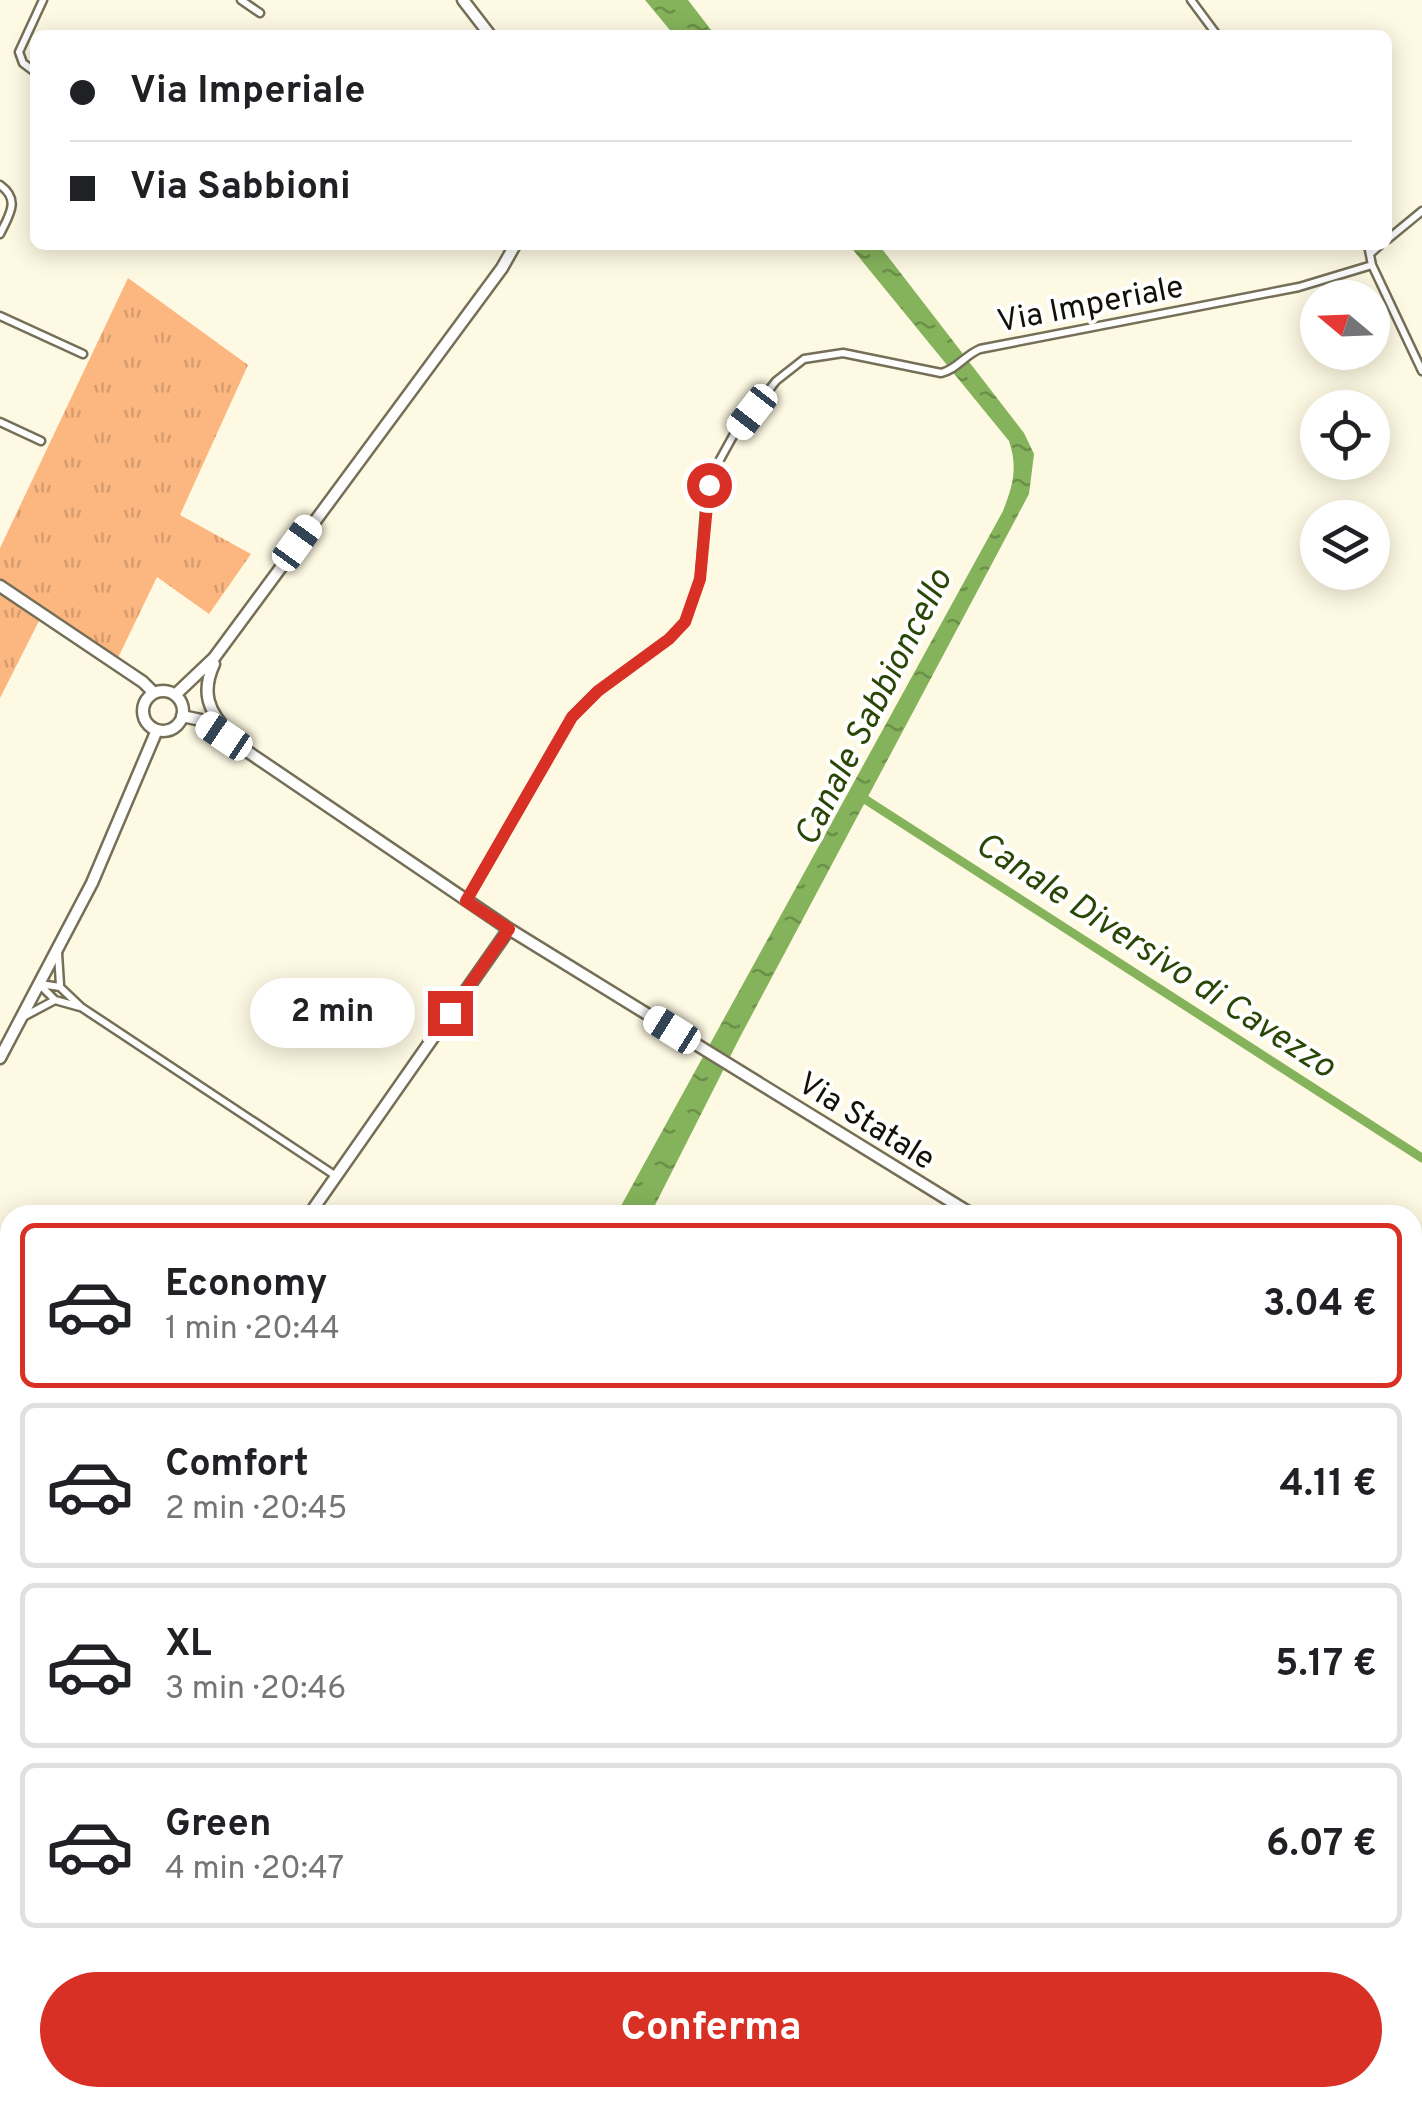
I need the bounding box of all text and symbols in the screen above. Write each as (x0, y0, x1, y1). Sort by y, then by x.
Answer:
text: Via Imperiale (130, 68, 365, 117)
text: Via Sabbioni (130, 164, 351, 213)
street label: Via Imperiale (994, 268, 1187, 344)
north arrow (1300, 280, 1390, 370)
map controls (1300, 280, 1390, 590)
car (722, 379, 782, 445)
button: locate (1300, 390, 1390, 480)
route start (687, 463, 732, 508)
button: layers (1300, 500, 1390, 590)
car (267, 510, 327, 576)
water label: Canale Sabbioncello (786, 562, 964, 854)
car (191, 707, 257, 765)
water label: Canale Diversivo di Cavezzo (966, 823, 1343, 1090)
callout: 2 min (250, 978, 415, 1048)
route end (428, 991, 473, 1036)
text: 2 min (291, 993, 374, 1033)
car (639, 1001, 705, 1059)
street label: Via Statale (789, 1065, 942, 1180)
icon: car (45, 1261, 135, 1351)
text: Economy (165, 1261, 327, 1310)
text: 3.04 € (1263, 1281, 1377, 1330)
text: 1 min · 20:44 (165, 1310, 340, 1350)
icon: car (45, 1441, 135, 1531)
text: Comfort (165, 1441, 309, 1490)
text: 4.11 € (1279, 1461, 1377, 1510)
text: 2 min · 20:45 (165, 1490, 347, 1530)
icon: car (45, 1621, 135, 1711)
text: XL (165, 1621, 212, 1670)
text: 5.17 € (1275, 1641, 1377, 1690)
text: 3 min · 20:46 (165, 1670, 346, 1710)
icon: car (45, 1801, 135, 1891)
text: Green (165, 1801, 271, 1850)
text: 6.07 € (1266, 1821, 1377, 1870)
text: 4 min · 20:47 (165, 1850, 344, 1890)
button: Conferma (40, 1972, 1382, 2087)

